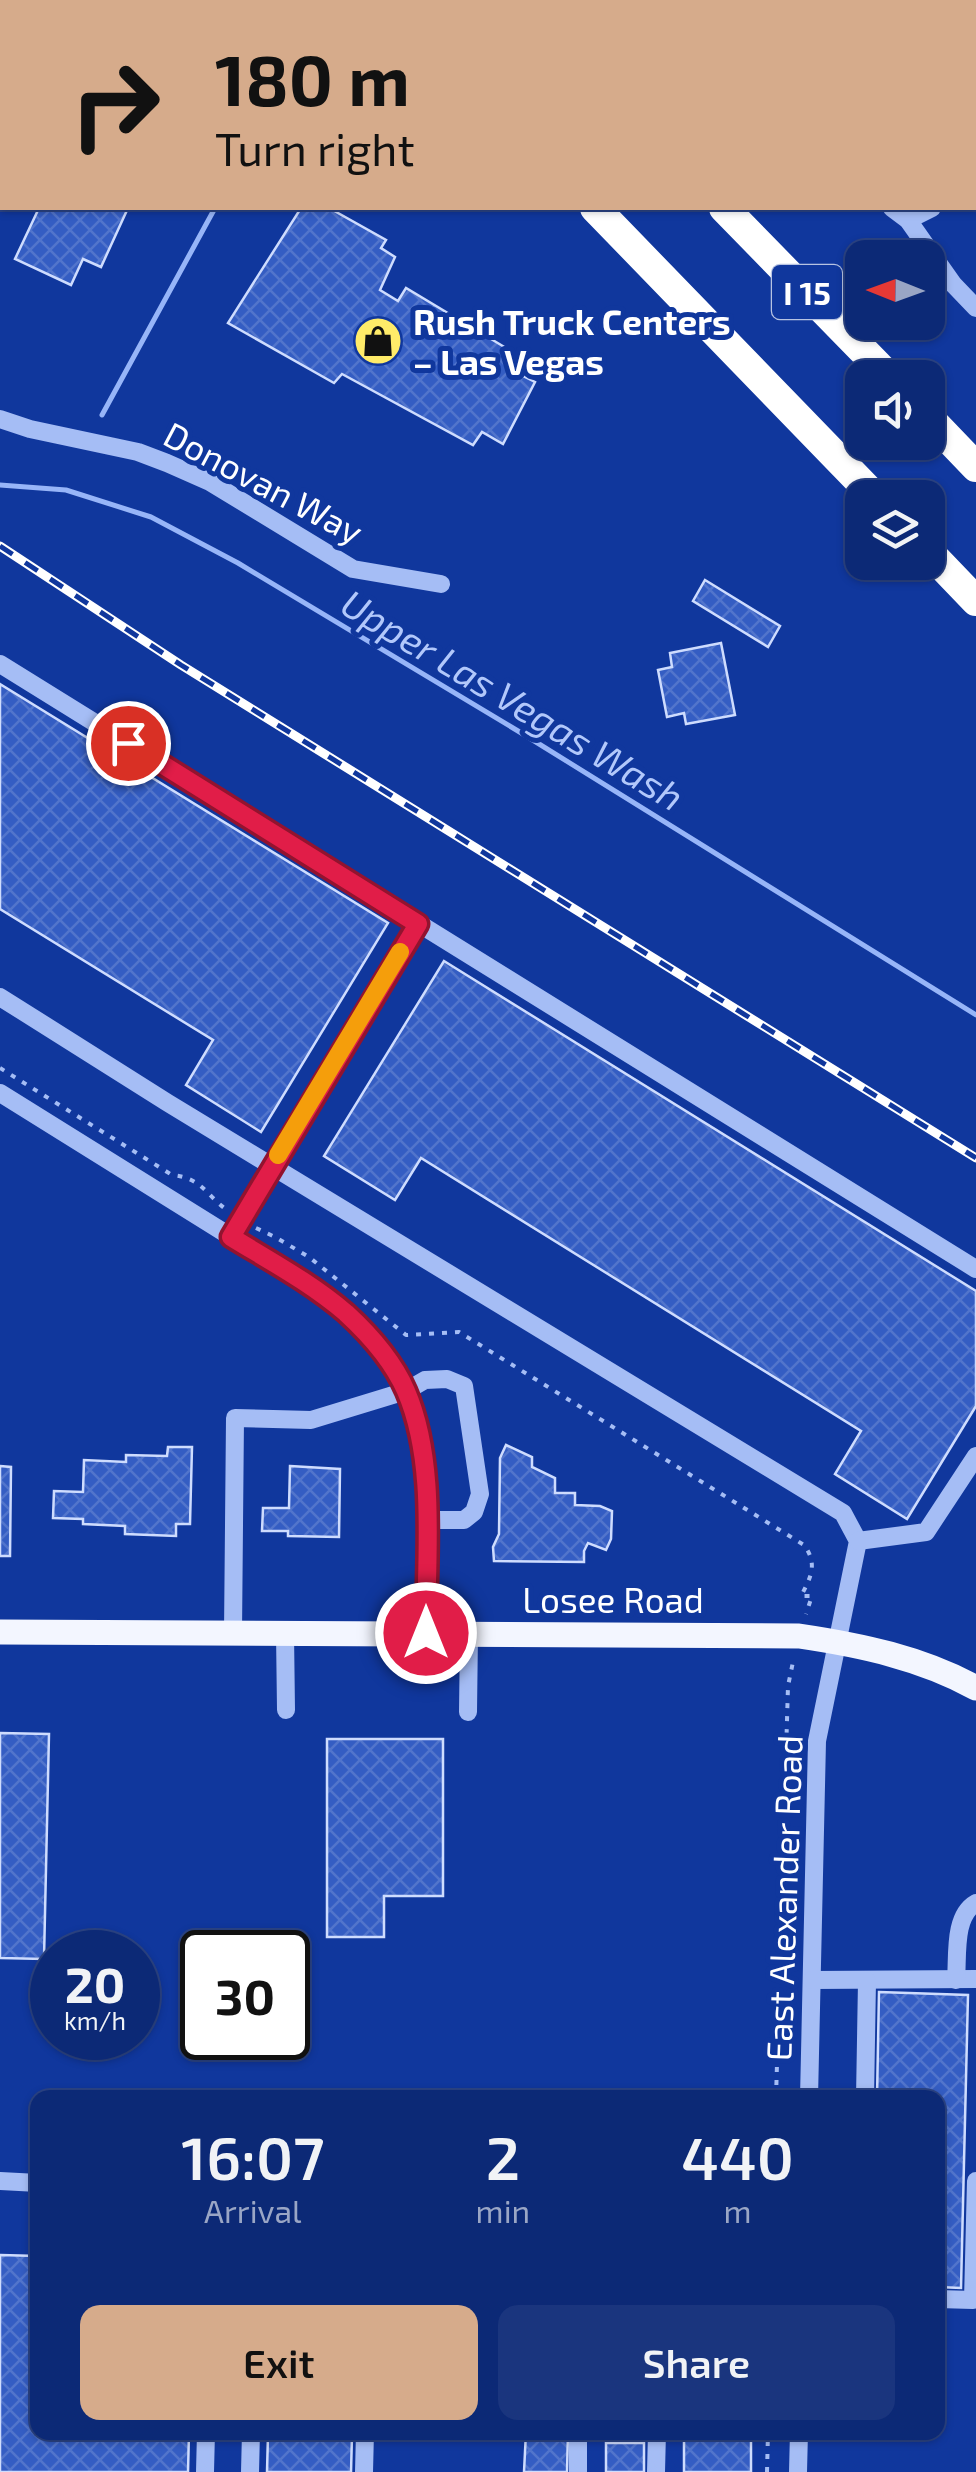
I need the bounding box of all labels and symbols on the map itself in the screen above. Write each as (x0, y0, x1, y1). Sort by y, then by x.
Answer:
north arrow (845, 240, 945, 340)
road number: I 15 (772, 265, 842, 319)
place label: Rush Truck Centers – Las Vegas (413, 300, 731, 382)
shop icon: Rush Truck Centers – Las Vegas (352, 315, 404, 367)
street label: Donovan Way (158, 412, 370, 552)
water label: Upper Las Vegas Wash (334, 579, 692, 819)
pin (86, 701, 171, 786)
street label: Losee Road (522, 1578, 704, 1620)
position arrow (374, 1581, 478, 1685)
street label: East Alexander Road (756, 1734, 810, 2062)
speed limit sign: 30 (180, 1930, 310, 2060)

